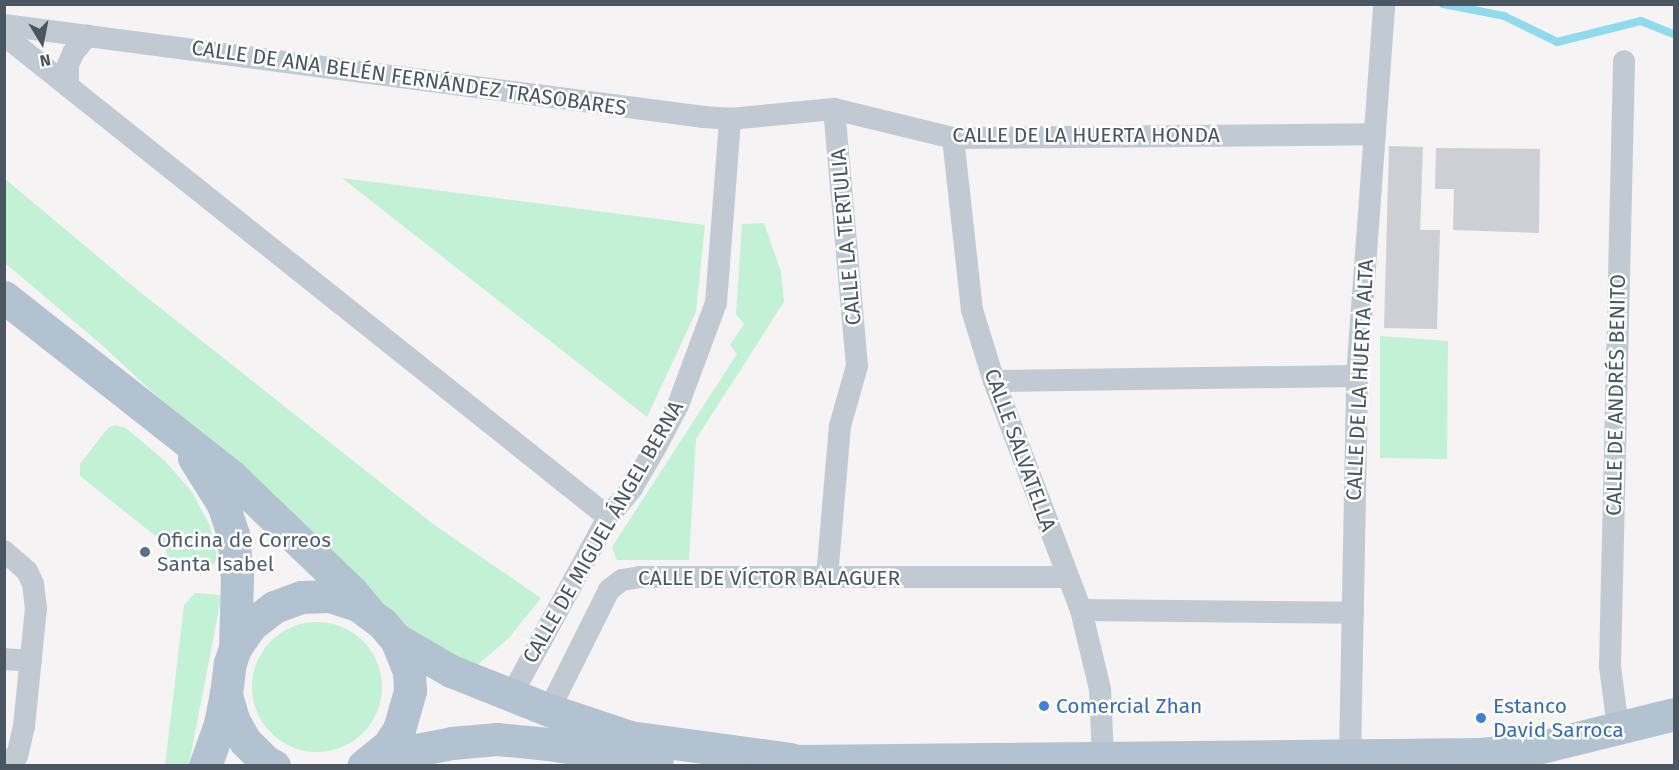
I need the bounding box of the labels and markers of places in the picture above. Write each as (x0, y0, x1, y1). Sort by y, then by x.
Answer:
place label: Oficina de Correos Santa Isabel (157, 527, 331, 577)
marker: Oficina de Correos Santa Isabel (138, 545, 152, 559)
place label: Comercial Zhan (1056, 693, 1202, 719)
place label: Estanco David Sarroca (1493, 693, 1624, 743)
marker: Comercial Zhan (1037, 699, 1051, 713)
marker: Estanco David Sarroca (1474, 711, 1488, 725)

